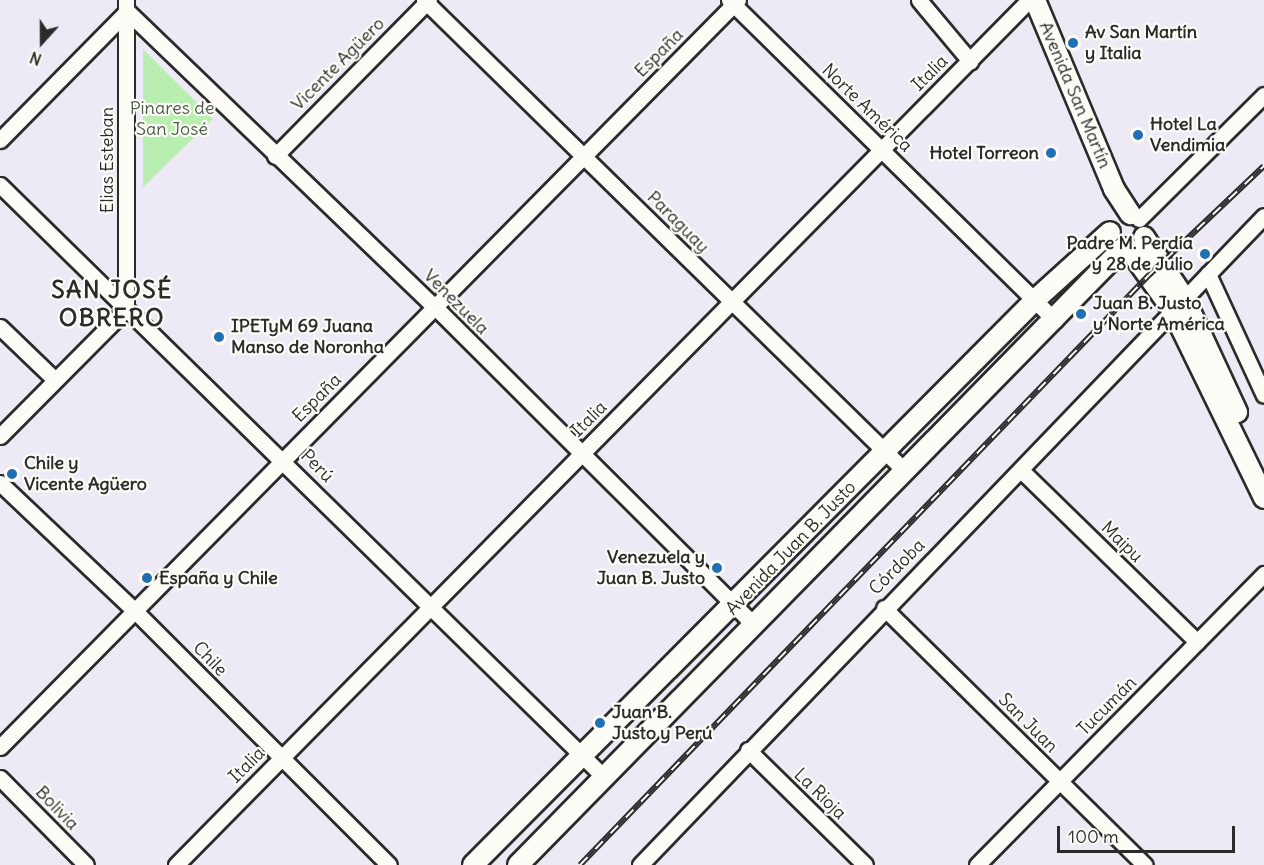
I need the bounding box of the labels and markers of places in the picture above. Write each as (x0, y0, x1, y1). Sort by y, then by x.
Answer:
place label: Av San Martín y Italia (1085, 22, 1197, 64)
marker: Av San Martín y Italia (1066, 36, 1080, 50)
place label: Hotel La Vendimia (1150, 114, 1225, 156)
marker: Hotel La Vendimia (1131, 128, 1145, 142)
place label: Hotel Torreon (929, 142, 1039, 164)
marker: Hotel Torreon (1044, 146, 1058, 160)
place label: Padre M. Perdía y 28 de Julio (1067, 233, 1193, 276)
marker: Padre M. Perdía y 28 de Julio (1198, 247, 1212, 261)
place label: Juan B. Justo y Norte América (1093, 293, 1225, 336)
marker: Juan B. Justo y Norte América (1074, 307, 1088, 321)
place label: IPETyM 69 Juana Manso de Noronha (231, 316, 384, 358)
marker: IPETyM 69 Juana Manso de Noronha (212, 330, 226, 344)
place label: Chile y Vicente Agüero (24, 453, 147, 496)
marker: Chile y Vicente Agüero (5, 467, 19, 481)
place label: Venezuela y Juan B. Justo (597, 547, 705, 590)
marker: Venezuela y Juan B. Justo (710, 561, 724, 575)
place label: España y Chile (159, 567, 278, 589)
marker: España y Chile (140, 571, 154, 585)
place label: Juan B. Justo y Perú (612, 702, 712, 744)
marker: Juan B. Justo y Perú (593, 716, 607, 730)

